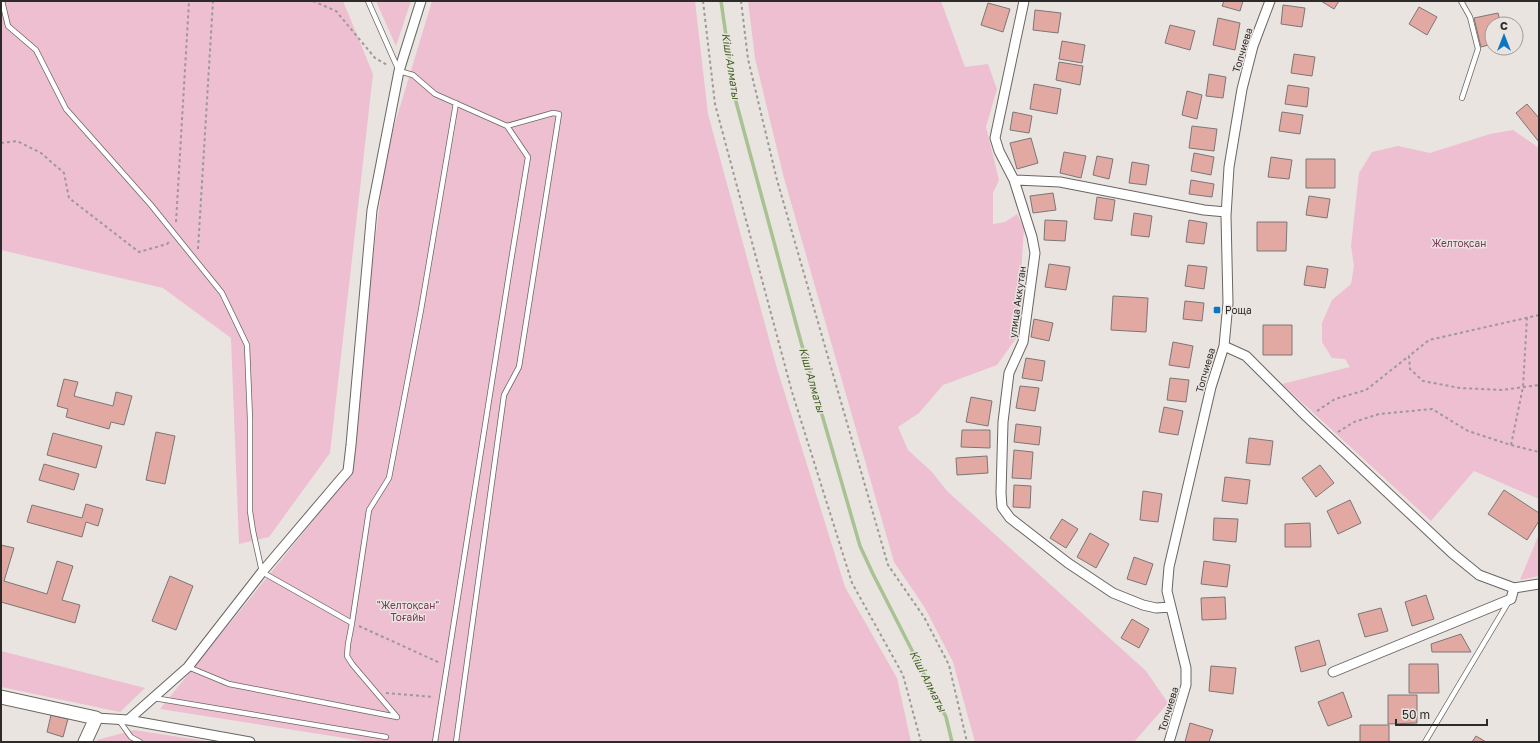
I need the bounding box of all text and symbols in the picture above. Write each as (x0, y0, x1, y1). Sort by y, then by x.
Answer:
north arrow (1484, 16, 1524, 56)
text: С (1500, 19, 1508, 32)
street label: Топчиева (1230, 26, 1254, 74)
water label: Кіші Алматы (720, 32, 743, 101)
park label: Желтоқсан (1432, 237, 1486, 249)
street label: улица Аккутан (1006, 265, 1028, 339)
place label: Роща (1225, 304, 1252, 316)
marker: Роща (1212, 305, 1222, 315)
water label: Кіші Алматы (797, 346, 828, 415)
street label: Топчиева (1193, 346, 1217, 394)
park label: "Желтоқсан" Тоғайы (377, 599, 439, 623)
water label: Кіші Алматы (908, 648, 950, 714)
street label: Топчиева (1156, 685, 1180, 733)
scale bar (1396, 701, 1487, 727)
text: 50 m (1402, 707, 1430, 722)

